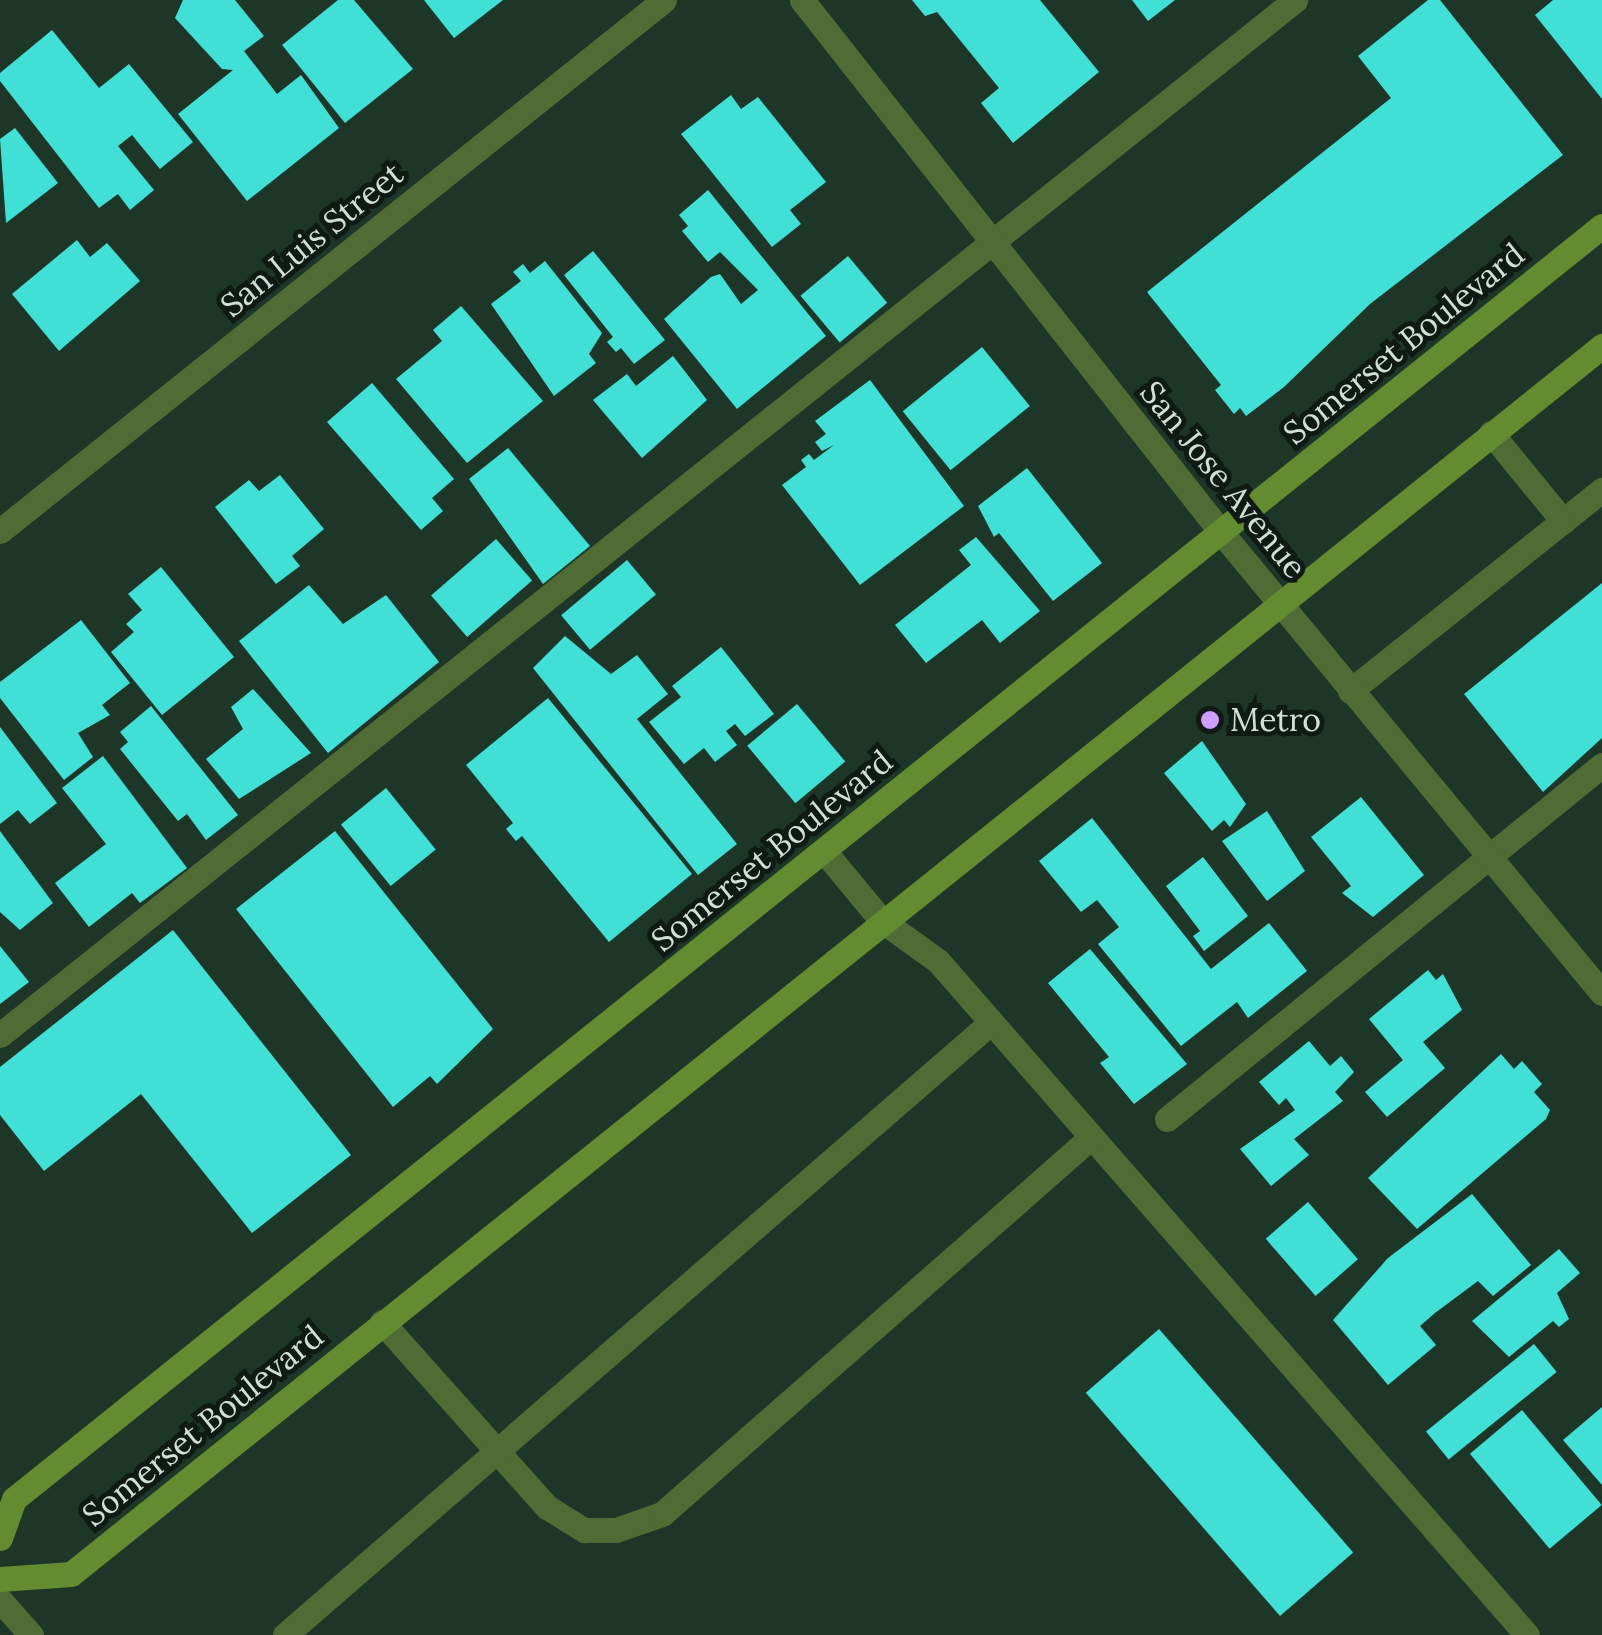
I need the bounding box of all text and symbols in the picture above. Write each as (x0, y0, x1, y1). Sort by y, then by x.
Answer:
street label: San Luis Street (213, 155, 411, 325)
street label: Somerset Boulevard (1276, 235, 1532, 453)
street label: San Jose Avenue (1132, 374, 1314, 586)
place label: Metro (1230, 701, 1321, 739)
marker: Metro (1199, 709, 1221, 731)
street label: Somerset Boulevard (644, 742, 900, 960)
street label: Somerset Boulevard (75, 1317, 331, 1535)

